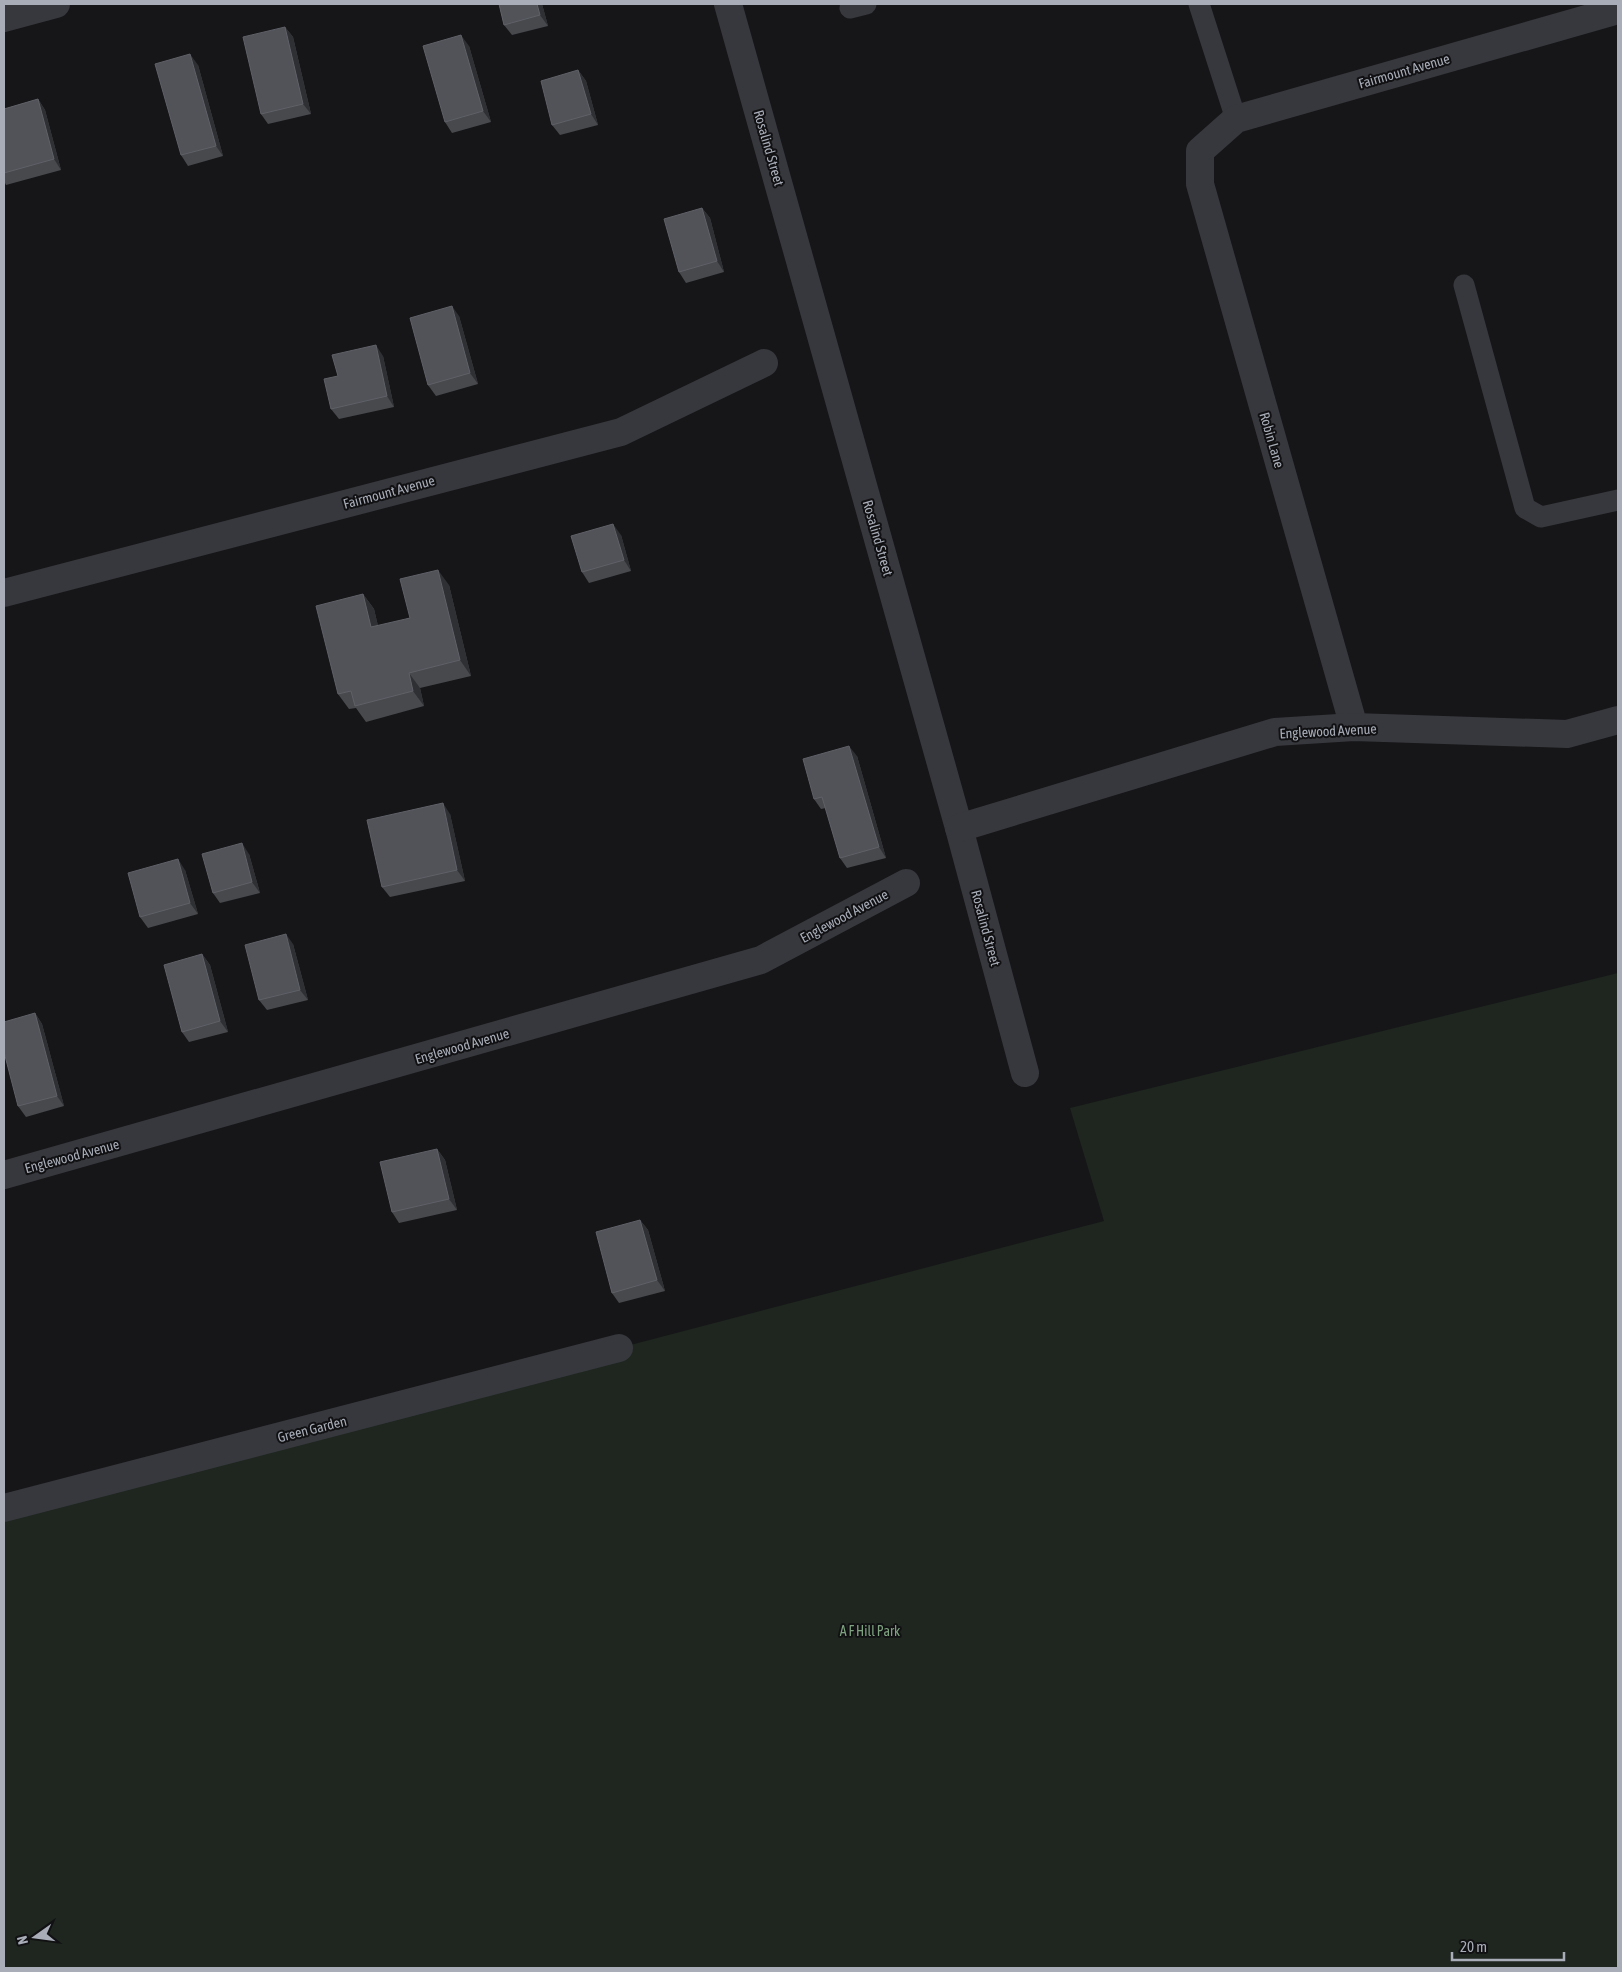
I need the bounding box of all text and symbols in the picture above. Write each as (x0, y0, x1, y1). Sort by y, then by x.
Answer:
street label: Fairmount Avenue (1357, 50, 1451, 92)
street label: Rosalind Street (751, 108, 787, 188)
street label: Robin Lane (1256, 410, 1288, 470)
street label: Fairmount Avenue (341, 472, 437, 512)
street label: Rosalind Street (860, 498, 896, 578)
street label: Englewood Avenue (1279, 720, 1377, 742)
street label: Englewood Avenue (797, 886, 891, 946)
street label: Rosalind Street (968, 888, 1004, 968)
street label: Englewood Avenue (413, 1025, 511, 1067)
street label: Englewood Avenue (23, 1136, 121, 1176)
street label: Green Garden (276, 1413, 348, 1445)
park label: A F Hill Park (840, 1623, 900, 1639)
north arrow (10, 1912, 60, 1962)
scale bar (1452, 1930, 1564, 1962)
text: N (14, 1934, 31, 1946)
text: 20 m (1460, 1938, 1487, 1955)

